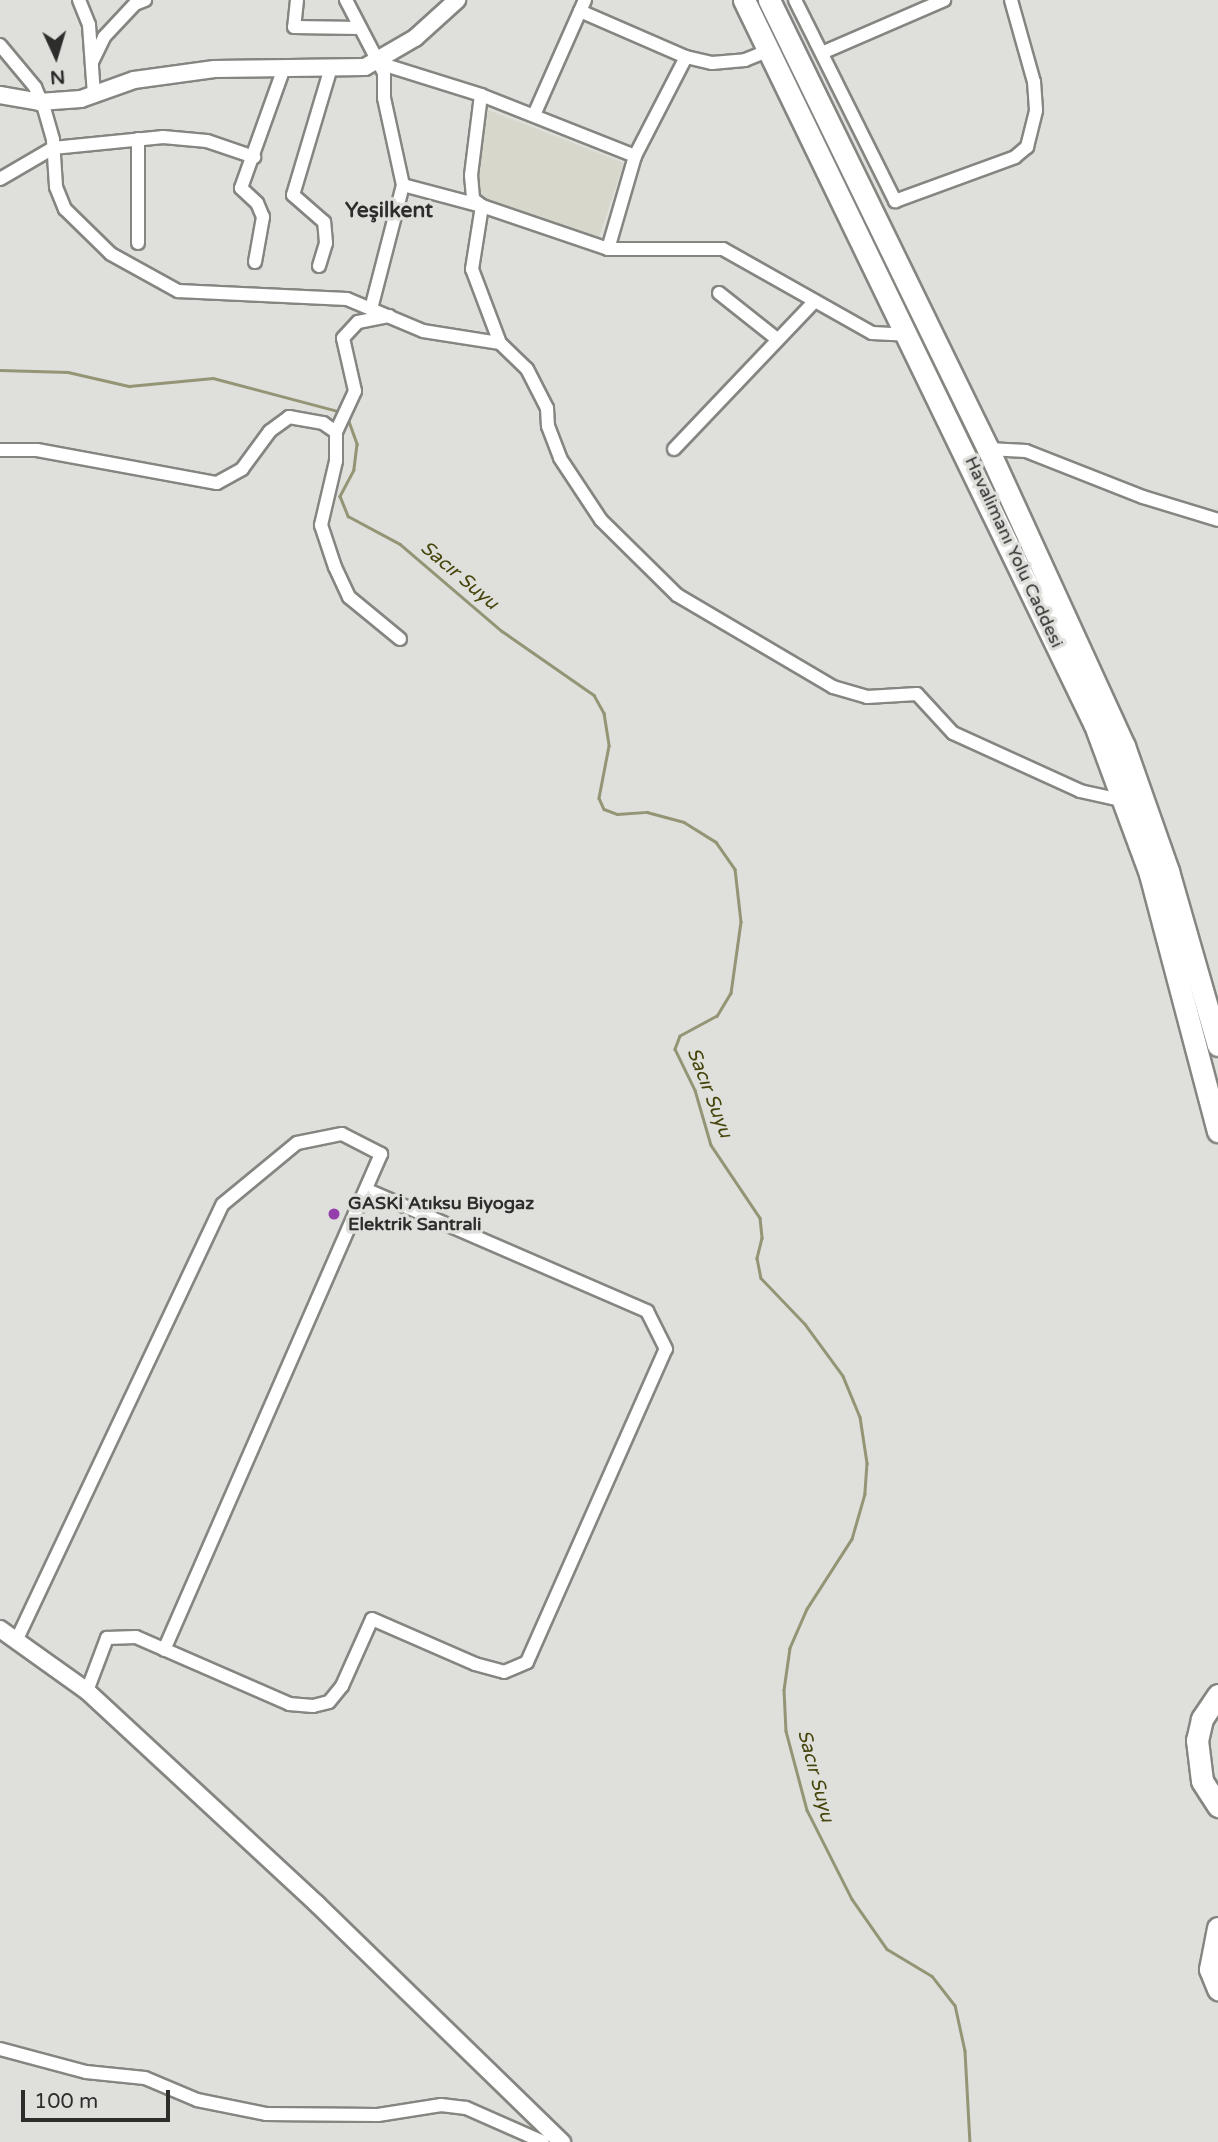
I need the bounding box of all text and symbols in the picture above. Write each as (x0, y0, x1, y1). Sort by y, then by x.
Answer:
north arrow (21, 21, 91, 91)
text: N (49, 65, 66, 88)
district label: Yeşilkent (345, 198, 433, 224)
street label: Havalimanı Yolu Caddesi (960, 453, 1068, 651)
water label: Sacır Suyu (416, 537, 502, 615)
water label: Sacır Suyu (681, 1045, 737, 1141)
place label: GASKİ Atıksu Biyogaz Elektrik Santrali (348, 1193, 534, 1236)
marker: GASKİ Atıksu Biyogaz Elektrik Santrali (326, 1206, 342, 1222)
water label: Sacır Suyu (792, 1727, 838, 1825)
scale bar (24, 2076, 173, 2120)
text: 100 m (34, 2089, 98, 2114)

